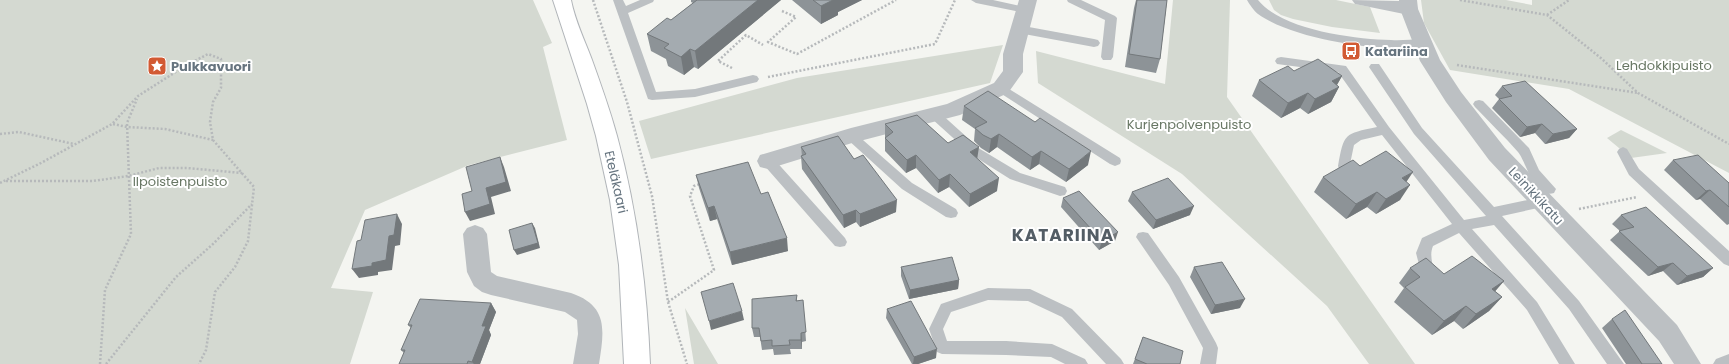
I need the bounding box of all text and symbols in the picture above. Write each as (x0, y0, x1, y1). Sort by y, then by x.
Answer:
bus stop icon: Katariina (1340, 40, 1362, 62)
place label: Katariina (1365, 42, 1428, 61)
place icon: Pulkkavuori (146, 55, 168, 77)
park label: Lehdokkipuisto (1616, 56, 1712, 75)
place label: Pulkkavuori (171, 57, 251, 76)
park label: Kurjenpolvenpuisto (1127, 115, 1251, 134)
street label: Eteläkaari (600, 149, 632, 215)
street label: Leinikkikatu (1504, 163, 1568, 229)
park label: Ilpoistenpuisto (133, 172, 227, 191)
district label: KATARIINA (1012, 223, 1114, 247)

